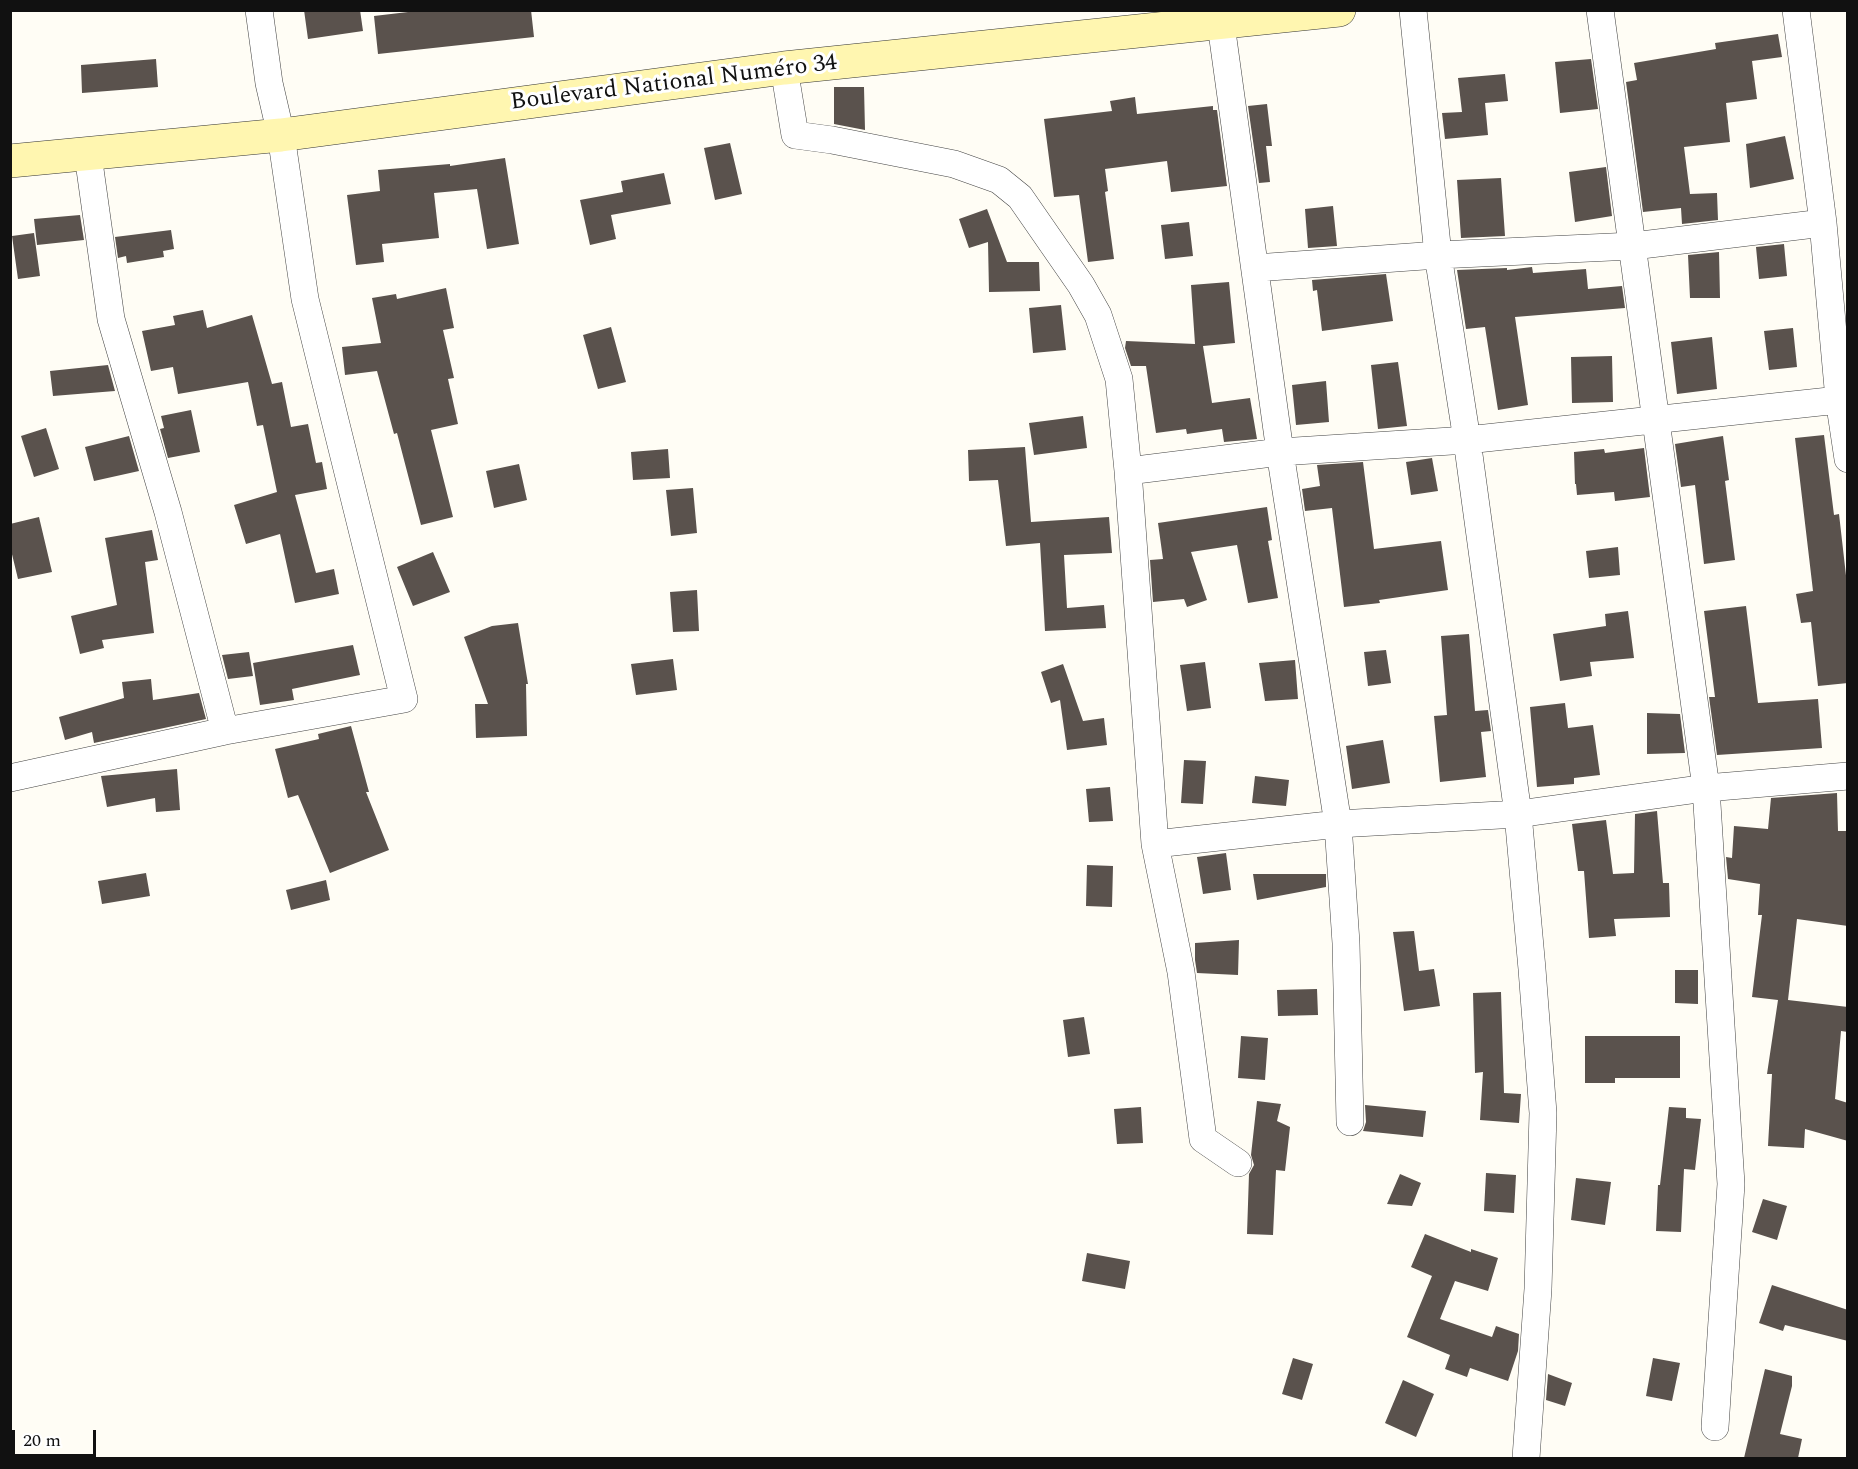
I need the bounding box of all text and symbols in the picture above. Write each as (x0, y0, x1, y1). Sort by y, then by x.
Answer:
street label: Boulevard National Numéro 34 (509, 50, 839, 118)
scale bar (15, 1418, 99, 1456)
text: 20 m (23, 1427, 61, 1454)

